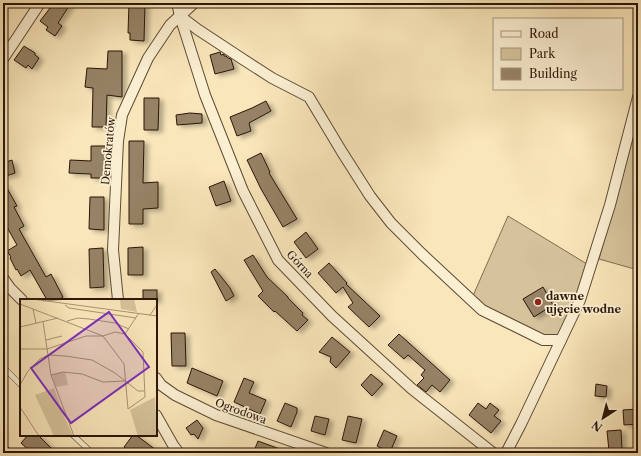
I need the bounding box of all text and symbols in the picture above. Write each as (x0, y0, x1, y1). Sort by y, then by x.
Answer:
legend (493, 18, 623, 90)
text: Road (529, 26, 559, 41)
text: Park (529, 46, 556, 61)
text: Building (529, 66, 577, 81)
street label: Demokratów (98, 116, 118, 186)
street label: Górna (284, 247, 316, 281)
place label: dawne ujęcie wodne (546, 289, 622, 316)
marker: dawne ujęcie wodne (533, 297, 543, 307)
inset map (20, 299, 157, 436)
street label: Ogrodowa (213, 395, 269, 427)
north arrow (583, 398, 623, 438)
text: N (589, 417, 605, 435)

